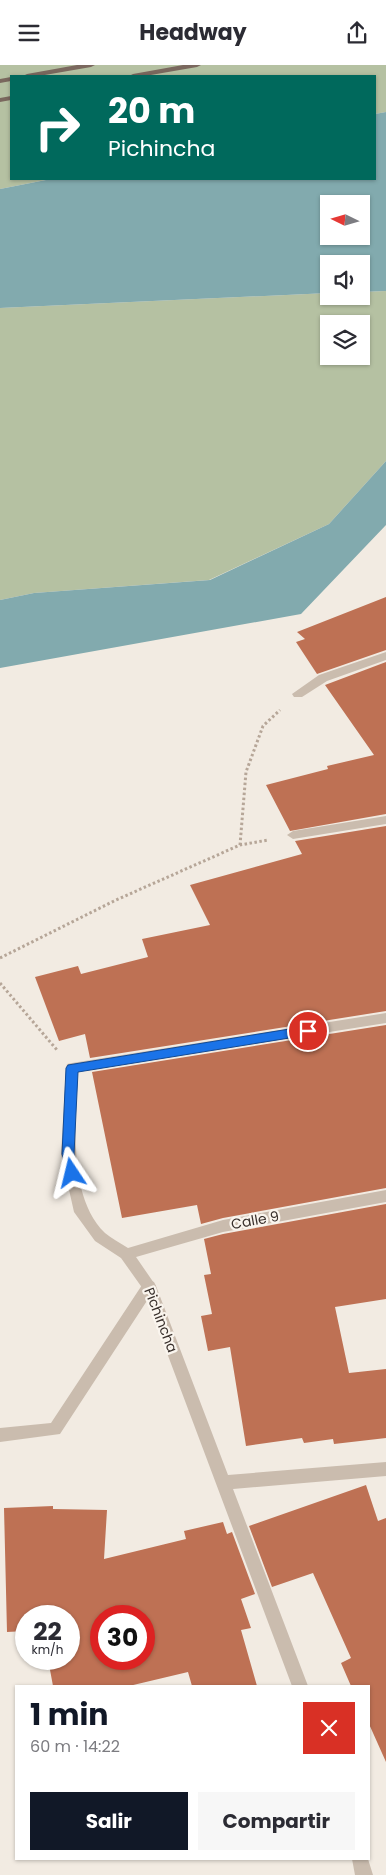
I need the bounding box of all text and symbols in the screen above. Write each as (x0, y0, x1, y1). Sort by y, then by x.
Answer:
text: Headway (139, 17, 247, 48)
icon: menu (15, 19, 43, 47)
icon: share (343, 19, 371, 47)
text: 20 m (108, 86, 195, 135)
icon: right (25, 95, 90, 160)
text: Pichincha (108, 133, 215, 164)
north arrow (320, 195, 370, 245)
map controls (320, 195, 370, 365)
button: sound (320, 255, 370, 305)
button: layers (320, 315, 370, 365)
pin (287, 1010, 329, 1052)
icon: arrive (294, 1017, 322, 1045)
position arrow (45, 1146, 97, 1198)
street label: Calle 9 (229, 1206, 281, 1234)
street label: Pichincha (139, 1285, 183, 1355)
speed limit sign: 30 (90, 1605, 155, 1670)
text: 22 (33, 1614, 62, 1649)
text: km/h (32, 1641, 63, 1658)
text: 1 min (30, 1693, 108, 1736)
button: close (303, 1702, 355, 1754)
text: 60 m · 14:22 (30, 1735, 120, 1758)
button: Salir (30, 1792, 188, 1850)
button: Compartir (198, 1792, 355, 1850)

